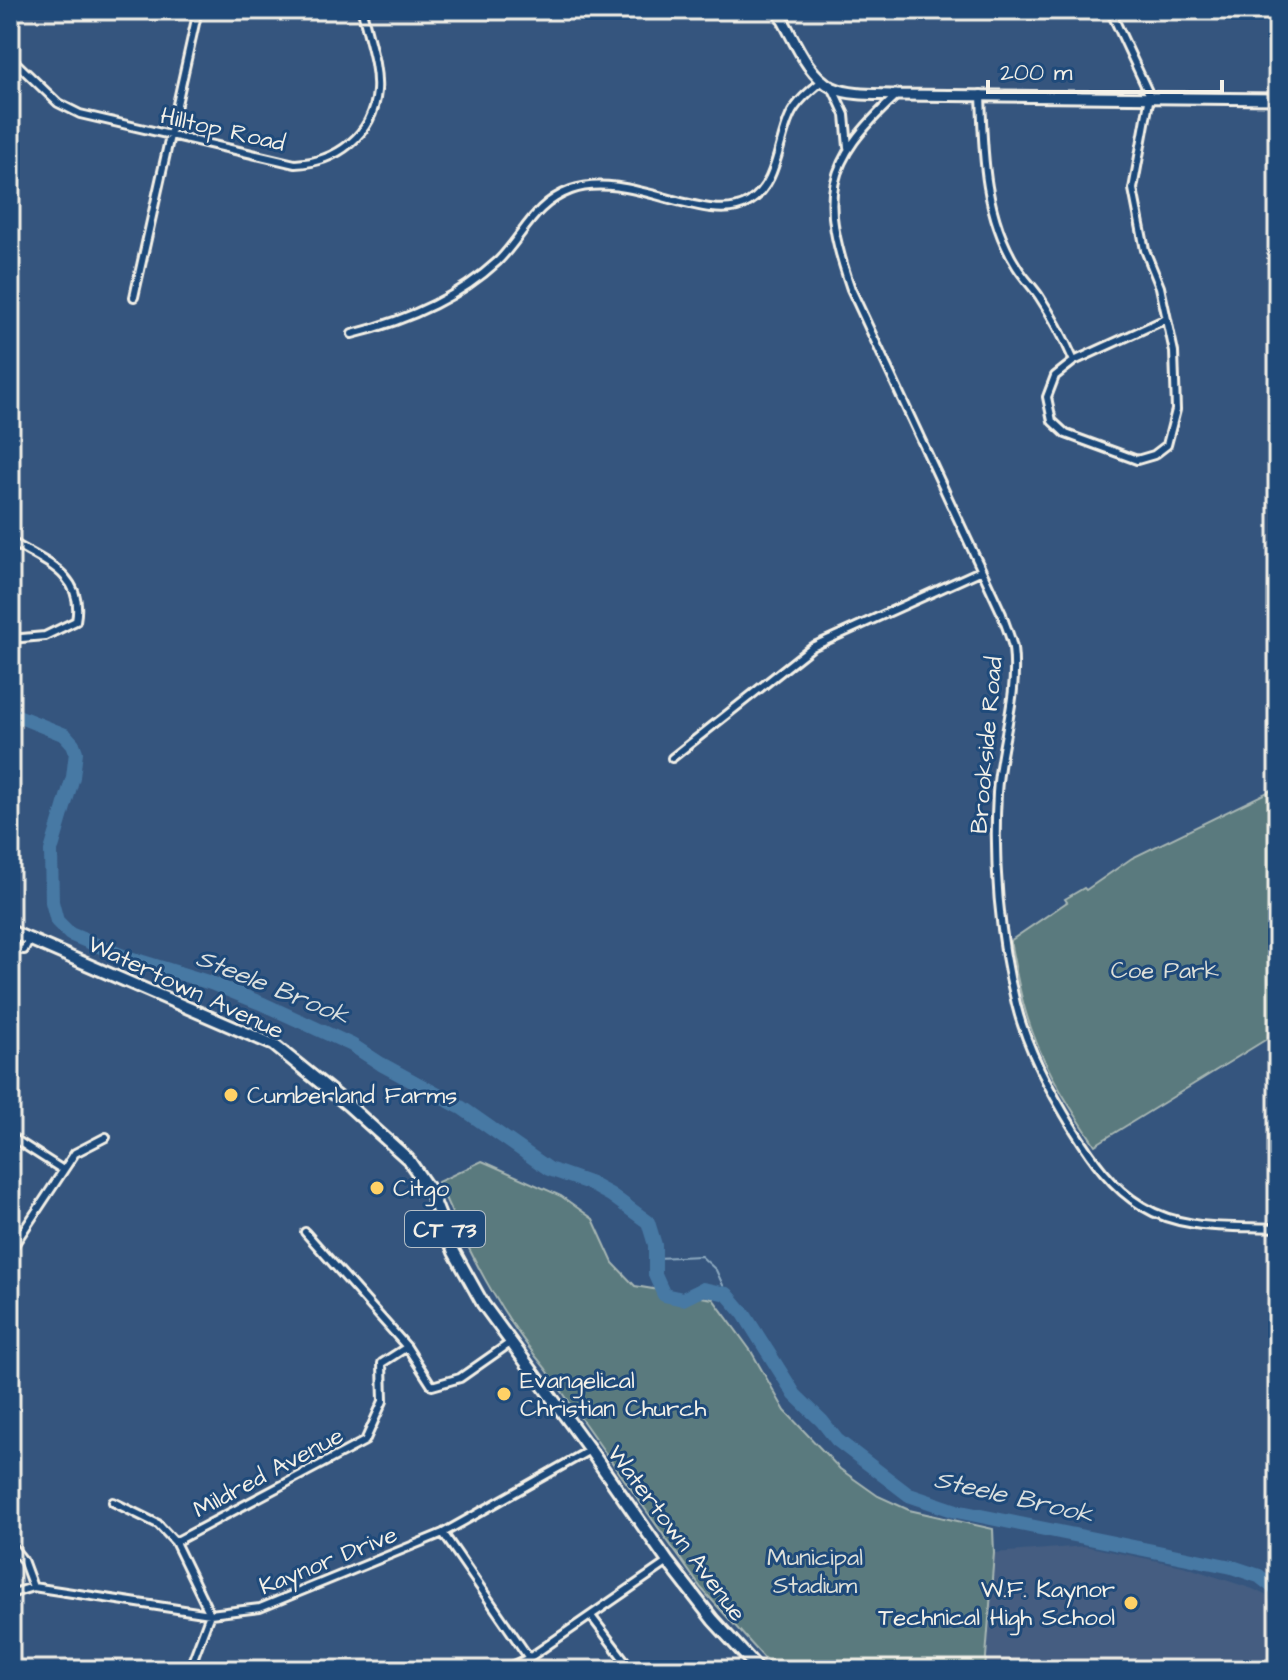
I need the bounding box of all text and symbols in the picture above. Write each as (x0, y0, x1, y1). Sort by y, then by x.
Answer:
scale bar (988, 44, 1222, 94)
text: 200 m (1000, 56, 1073, 90)
street label: Hilltop Road (157, 99, 288, 161)
street label: Brookside Road (962, 655, 1012, 835)
street label: Watertown Avenue (82, 928, 289, 1048)
water label: Steele Brook (191, 940, 355, 1034)
park label: Coe Park (1111, 954, 1220, 988)
place label: Cumberland Farms (247, 1079, 457, 1113)
marker: Cumberland Farms (222, 1086, 240, 1104)
place label: Citgo (393, 1172, 450, 1207)
marker: Citgo (368, 1179, 386, 1197)
road number: CT 73 (405, 1211, 485, 1247)
place label: Evangelical Christian Church (520, 1364, 706, 1426)
marker: Evangelical Christian Church (495, 1385, 513, 1403)
street label: Mildred Avenue (187, 1419, 350, 1527)
street label: Watertown Avenue (599, 1438, 754, 1629)
water label: Steele Brook (931, 1461, 1098, 1533)
street label: Kaynor Drive (254, 1518, 403, 1605)
park label: Municipal Stadium (767, 1541, 863, 1603)
place label: W.F. Kaynor Technical High School (878, 1573, 1115, 1636)
marker: W.F. Kaynor Technical High School (1122, 1594, 1140, 1612)

